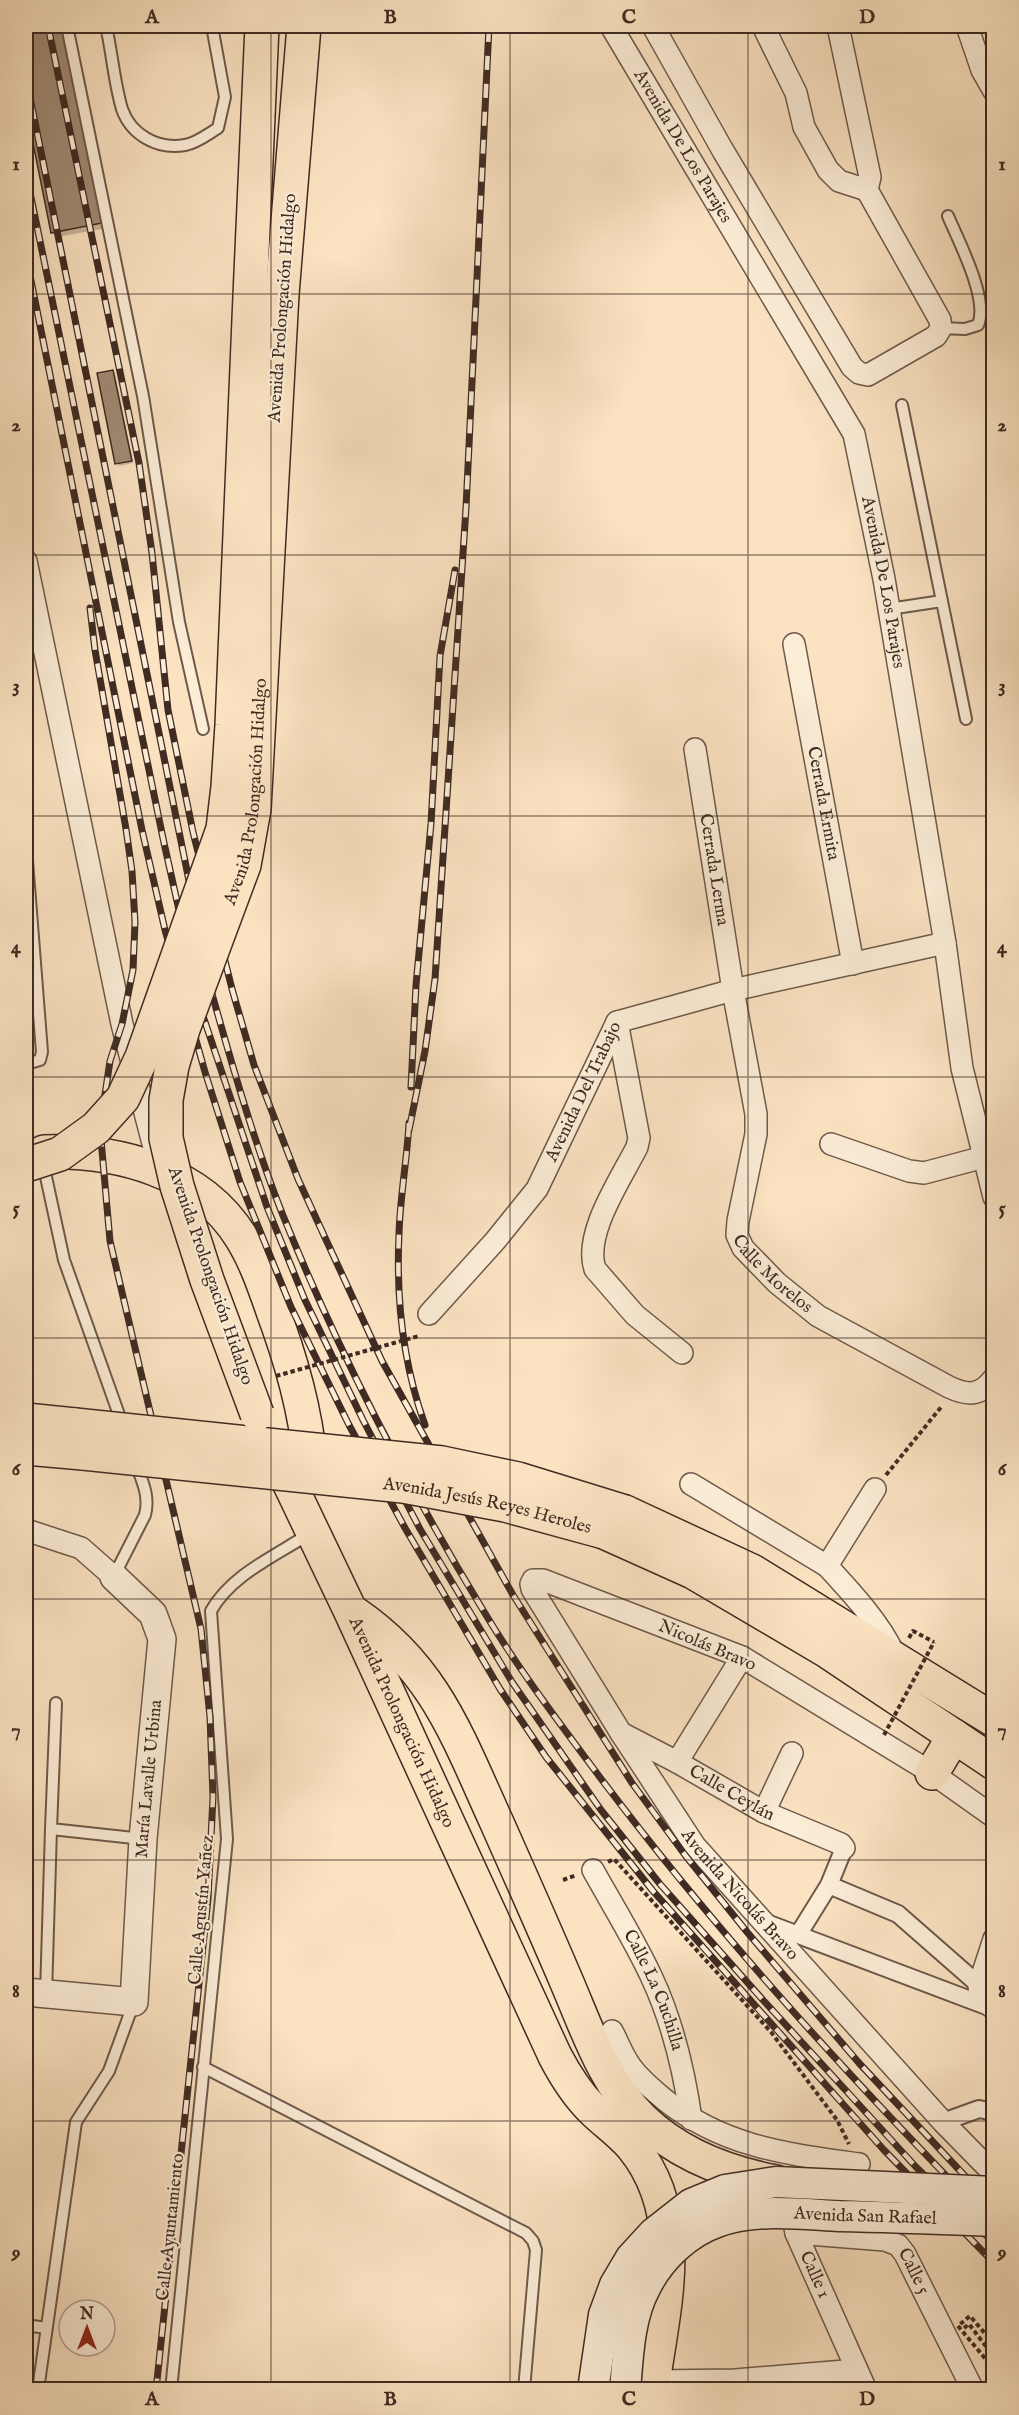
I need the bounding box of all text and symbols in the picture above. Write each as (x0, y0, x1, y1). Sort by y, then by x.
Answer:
text: A (144, 5, 160, 30)
text: B (383, 5, 397, 30)
text: C (622, 5, 636, 30)
text: D (859, 5, 875, 30)
street label: Avenida De Los Parajes (628, 65, 737, 227)
text: 1 (12, 152, 20, 177)
text: 1 (998, 152, 1006, 177)
street label: Avenida Prolongación Hidalgo (263, 193, 302, 424)
text: 2 (11, 413, 21, 438)
text: 2 (997, 413, 1007, 438)
street label: Avenida De Los Parajes (855, 493, 910, 670)
text: 3 (12, 674, 20, 699)
text: 3 (998, 674, 1006, 699)
street label: Avenida Prolongación Hidalgo (218, 677, 273, 909)
street label: Cerrada Ermita (802, 745, 845, 862)
street label: Cerrada Lerma (694, 812, 734, 927)
text: 4 (11, 935, 22, 960)
text: 4 (997, 935, 1008, 960)
street label: Avenida Del Trabajo (540, 1018, 627, 1167)
street label: Avenida Prolongación Hidalgo (161, 1163, 258, 1388)
text: 5 (12, 1196, 20, 1221)
text: 5 (998, 1196, 1006, 1221)
street label: Calle Morelos (727, 1231, 817, 1318)
text: 6 (12, 1457, 22, 1482)
text: 6 (998, 1457, 1008, 1482)
street label: Avenida Jesús Reyes Heroles (381, 1472, 594, 1540)
street label: Avenida Prolongación Hidalgo (343, 1612, 460, 1832)
street label: Nicolás Bravo (655, 1615, 760, 1677)
street label: María Lavalle Urbina (130, 1698, 168, 1859)
text: 7 (11, 1718, 21, 1743)
text: 7 (997, 1718, 1007, 1743)
street label: Calle Ceylán (685, 1760, 778, 1827)
street label: Avenida Nicolás Bravo (675, 1824, 804, 1965)
street label: Calle Agustín Yañez (184, 1834, 220, 1986)
street label: Calle La Cuchilla (618, 1926, 689, 2053)
text: 8 (12, 1979, 20, 2004)
text: 8 (998, 1979, 1006, 2004)
street label: Calle Ayuntamiento (152, 2152, 190, 2302)
street label: Avenida San Rafael (792, 2202, 937, 2230)
text: 9 (11, 2240, 21, 2265)
text: 9 (997, 2240, 1007, 2265)
street label: Calle 5 (892, 2244, 935, 2299)
street label: Calle 1 (794, 2248, 835, 2302)
north arrow (57, 2298, 117, 2358)
text: N (79, 2305, 94, 2325)
text: A (144, 2387, 160, 2412)
text: B (383, 2387, 397, 2412)
text: C (622, 2387, 636, 2412)
text: D (859, 2387, 875, 2412)

